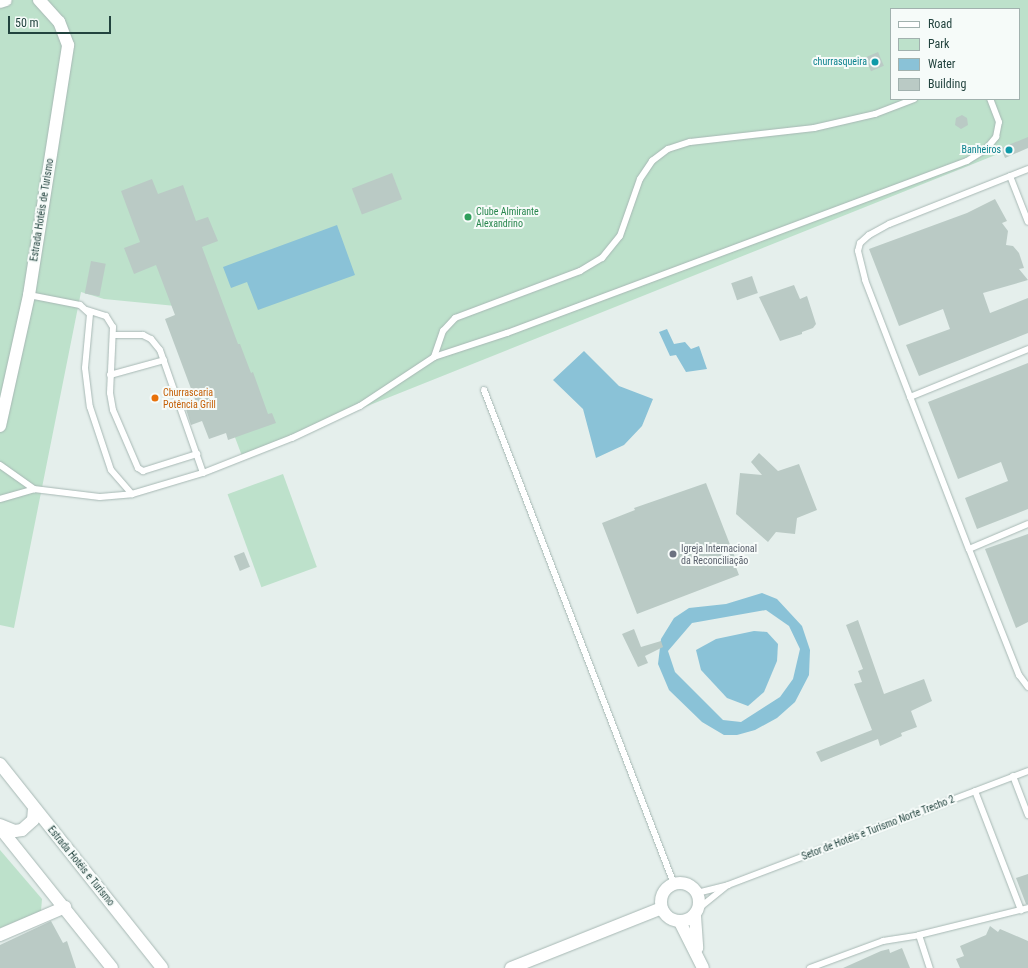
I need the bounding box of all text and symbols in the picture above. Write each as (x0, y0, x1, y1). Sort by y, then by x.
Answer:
scale bar (10, 8, 113, 34)
legend (890, 8, 1020, 100)
text: 50 m (15, 16, 39, 30)
text: Road (928, 17, 952, 31)
text: Park (928, 37, 949, 51)
place label: churrasqueira (813, 56, 867, 68)
marker: churrasqueira (870, 57, 880, 67)
text: Water (928, 57, 956, 71)
text: Building (928, 77, 966, 91)
place label: Banheiros (962, 144, 1001, 156)
marker: Banheiros (1004, 145, 1014, 155)
street label: Estrada Hotéis de Turismo (28, 158, 56, 262)
place label: Clube Almirante Alexandrino (476, 205, 539, 228)
marker: Clube Almirante Alexandrino (463, 212, 473, 222)
place label: Churrascaria Potência Grill (163, 386, 216, 410)
marker: Churrascaria Potência Grill (150, 393, 160, 403)
place label: Igreja Internacional da Reconciliação (681, 542, 757, 566)
marker: Igreja Internacional da Reconciliação (668, 549, 678, 559)
street label: Setor de Hotéis e Turismo Norte Trecho 2 (800, 793, 956, 863)
street label: Estrada Hotéis e Turismo (45, 824, 117, 908)

